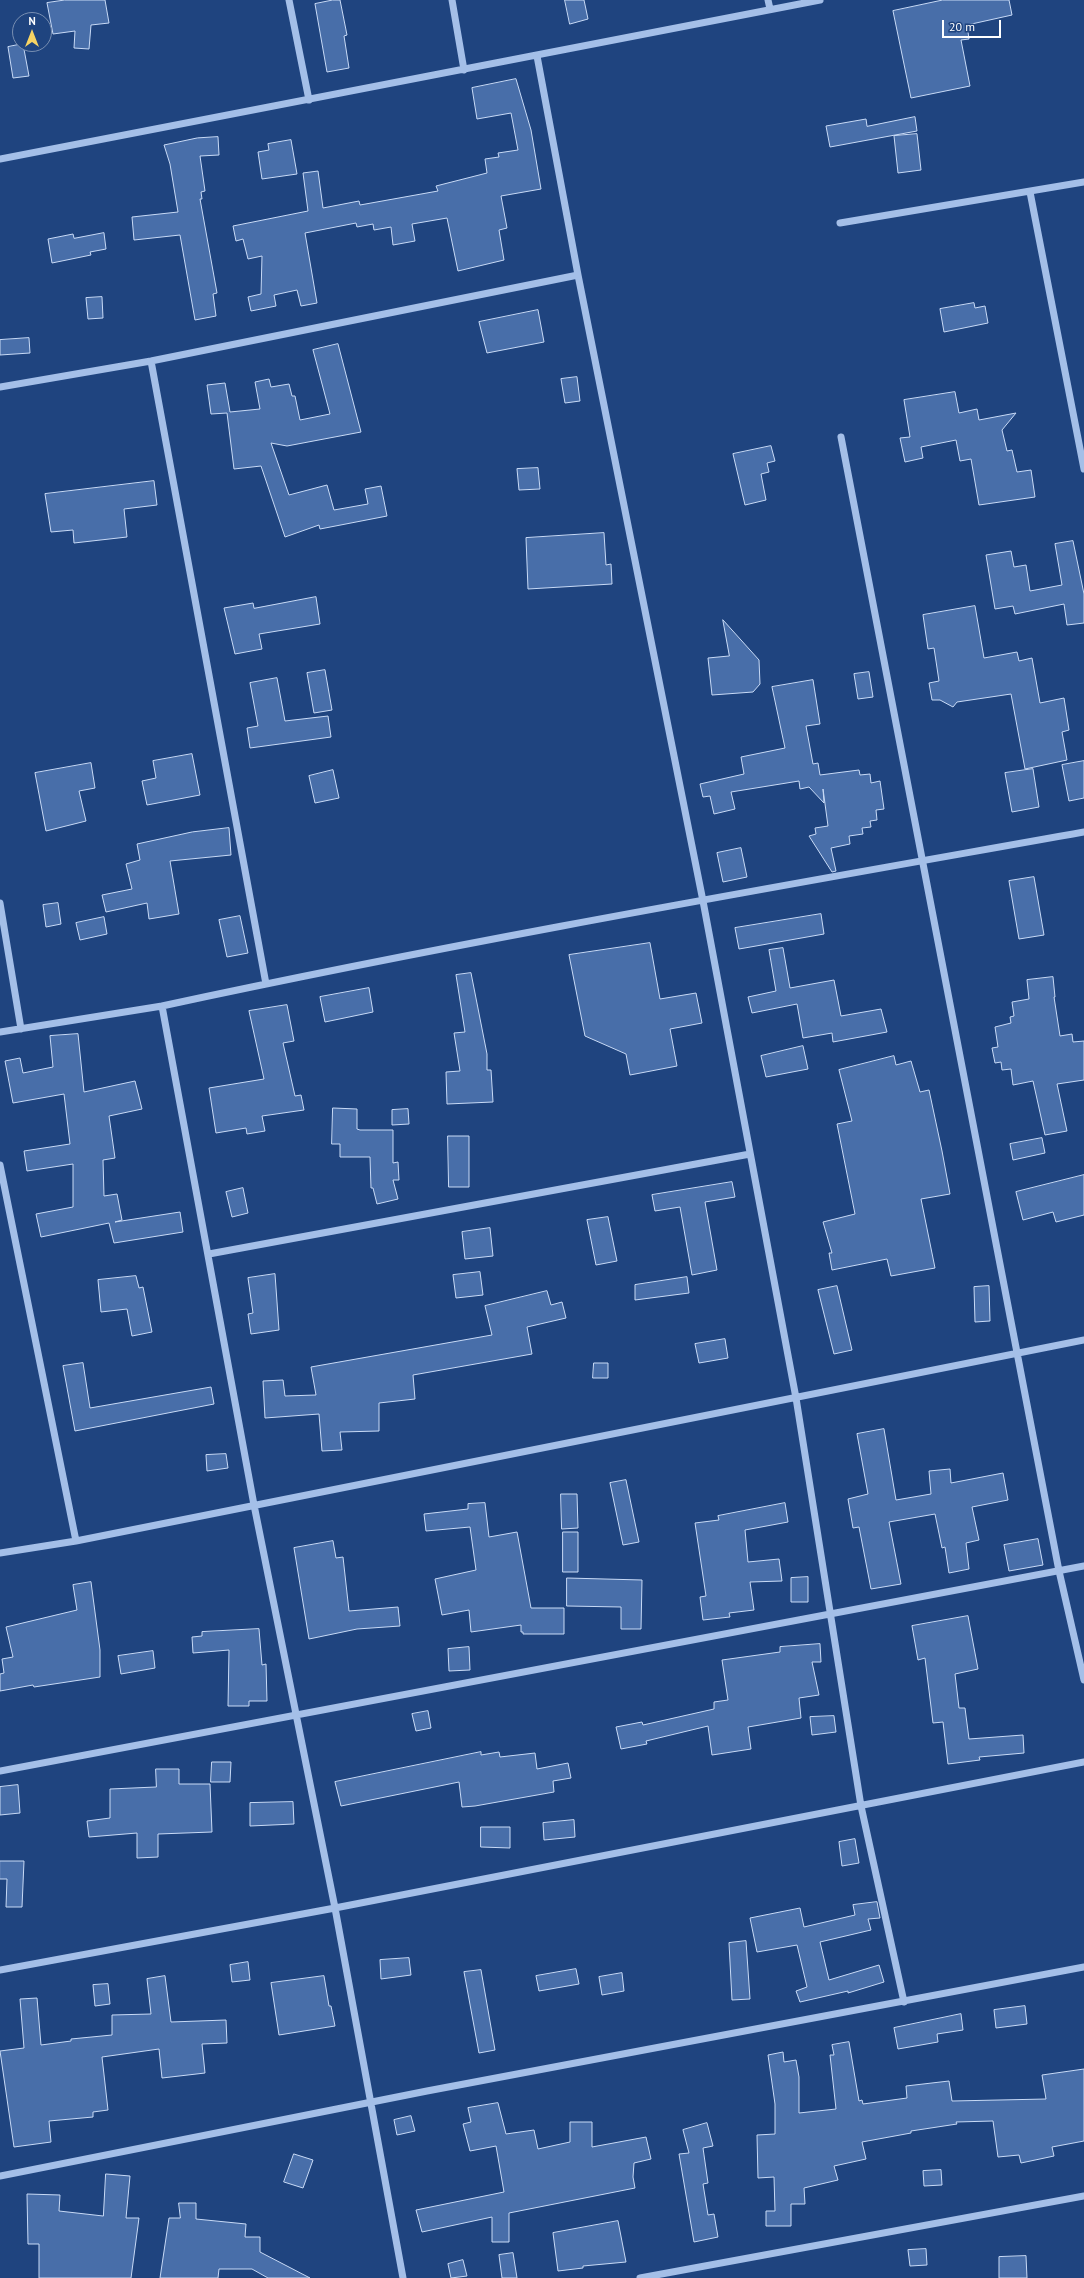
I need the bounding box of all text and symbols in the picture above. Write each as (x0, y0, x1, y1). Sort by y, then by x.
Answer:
north arrow (12, 12, 52, 52)
scale bar (944, 12, 1003, 38)
text: N (28, 14, 36, 28)
text: 20 m (949, 19, 975, 34)

